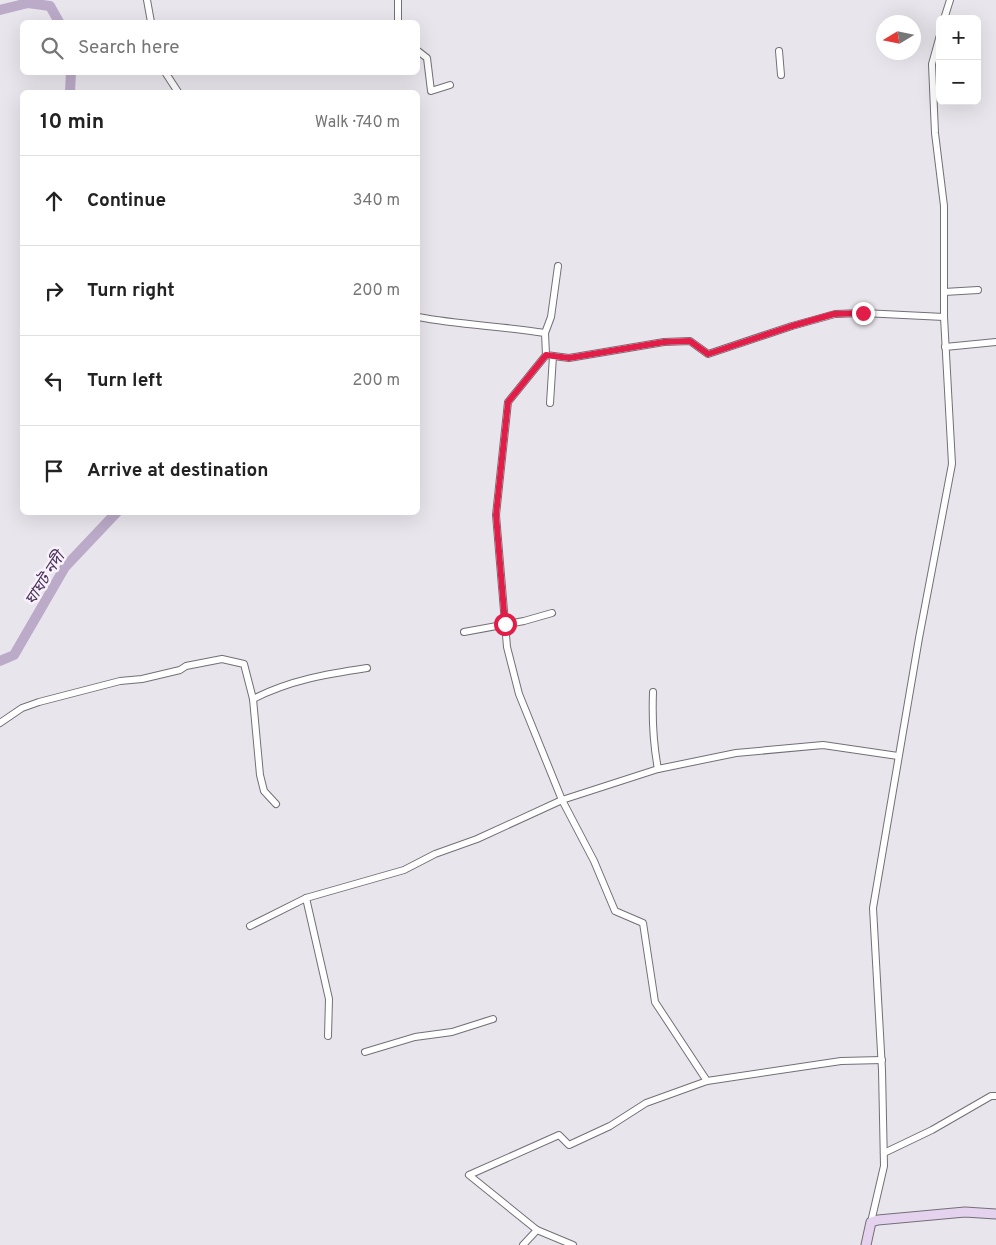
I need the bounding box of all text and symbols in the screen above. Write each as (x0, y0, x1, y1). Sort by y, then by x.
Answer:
north arrow (876, 15, 921, 60)
map controls (936, 15, 981, 105)
button: + (936, 15, 981, 60)
search box (20, 20, 420, 75)
icon: search (38, 34, 66, 62)
text: Search here (78, 36, 180, 60)
button: − (936, 60, 981, 105)
text: 10 min (40, 109, 104, 136)
text: Walk · 740 m (315, 113, 400, 133)
icon: ahead (40, 187, 68, 215)
text: Continue (87, 189, 166, 213)
text: 340 m (353, 191, 400, 211)
icon: right (40, 277, 68, 305)
text: Turn right (87, 279, 175, 303)
text: 200 m (352, 281, 400, 301)
route end (852, 302, 875, 325)
icon: left (40, 367, 68, 395)
text: Turn left (87, 369, 163, 393)
text: 200 m (352, 371, 400, 391)
icon: arrive (40, 457, 68, 485)
text: Arrive at destination (87, 459, 268, 483)
water label: ঘাঘট নদী (20, 546, 72, 609)
route start (494, 613, 517, 636)

